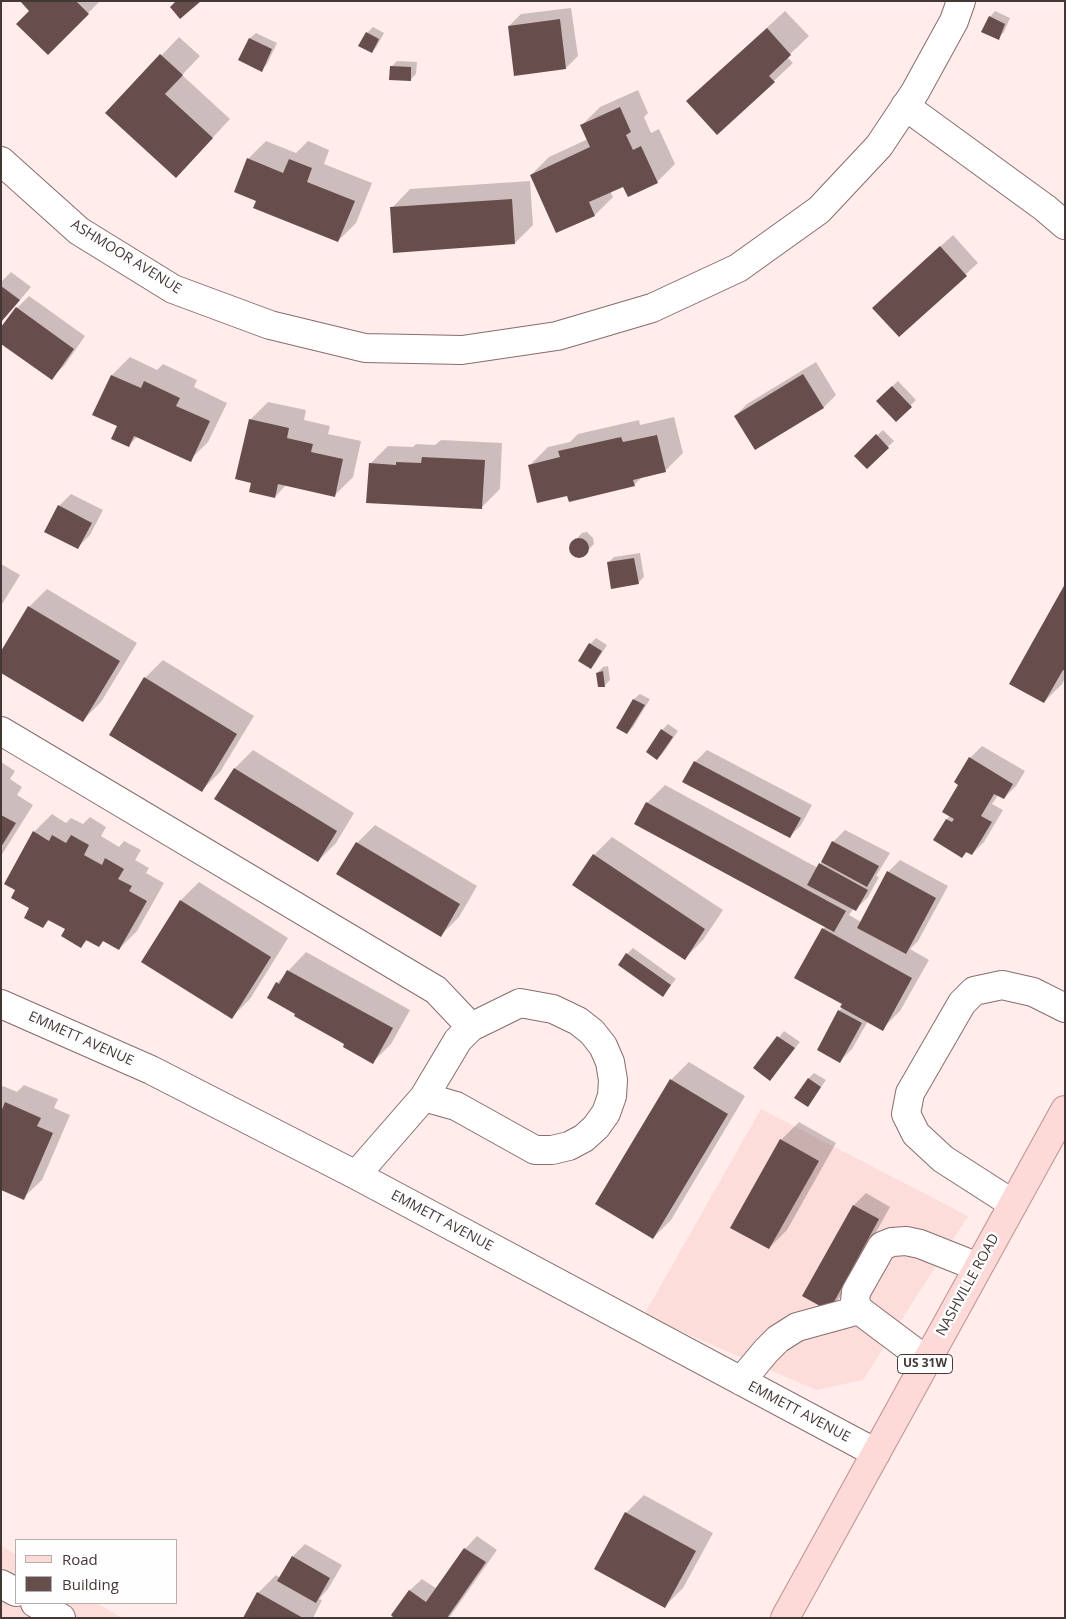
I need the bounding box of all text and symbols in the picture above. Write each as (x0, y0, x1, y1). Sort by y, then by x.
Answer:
street label: ASHMOOR AVENUE (68, 216, 184, 298)
street label: EMMETT AVENUE (26, 1008, 136, 1070)
street label: EMMETT AVENUE (388, 1187, 496, 1255)
street label: NASHVILLE ROAD (933, 1231, 1003, 1339)
road number: US 31W (898, 1355, 952, 1374)
street label: EMMETT AVENUE (745, 1378, 853, 1446)
legend (15, 1539, 178, 1604)
text: Road (62, 1549, 98, 1569)
text: Building (62, 1574, 119, 1594)

